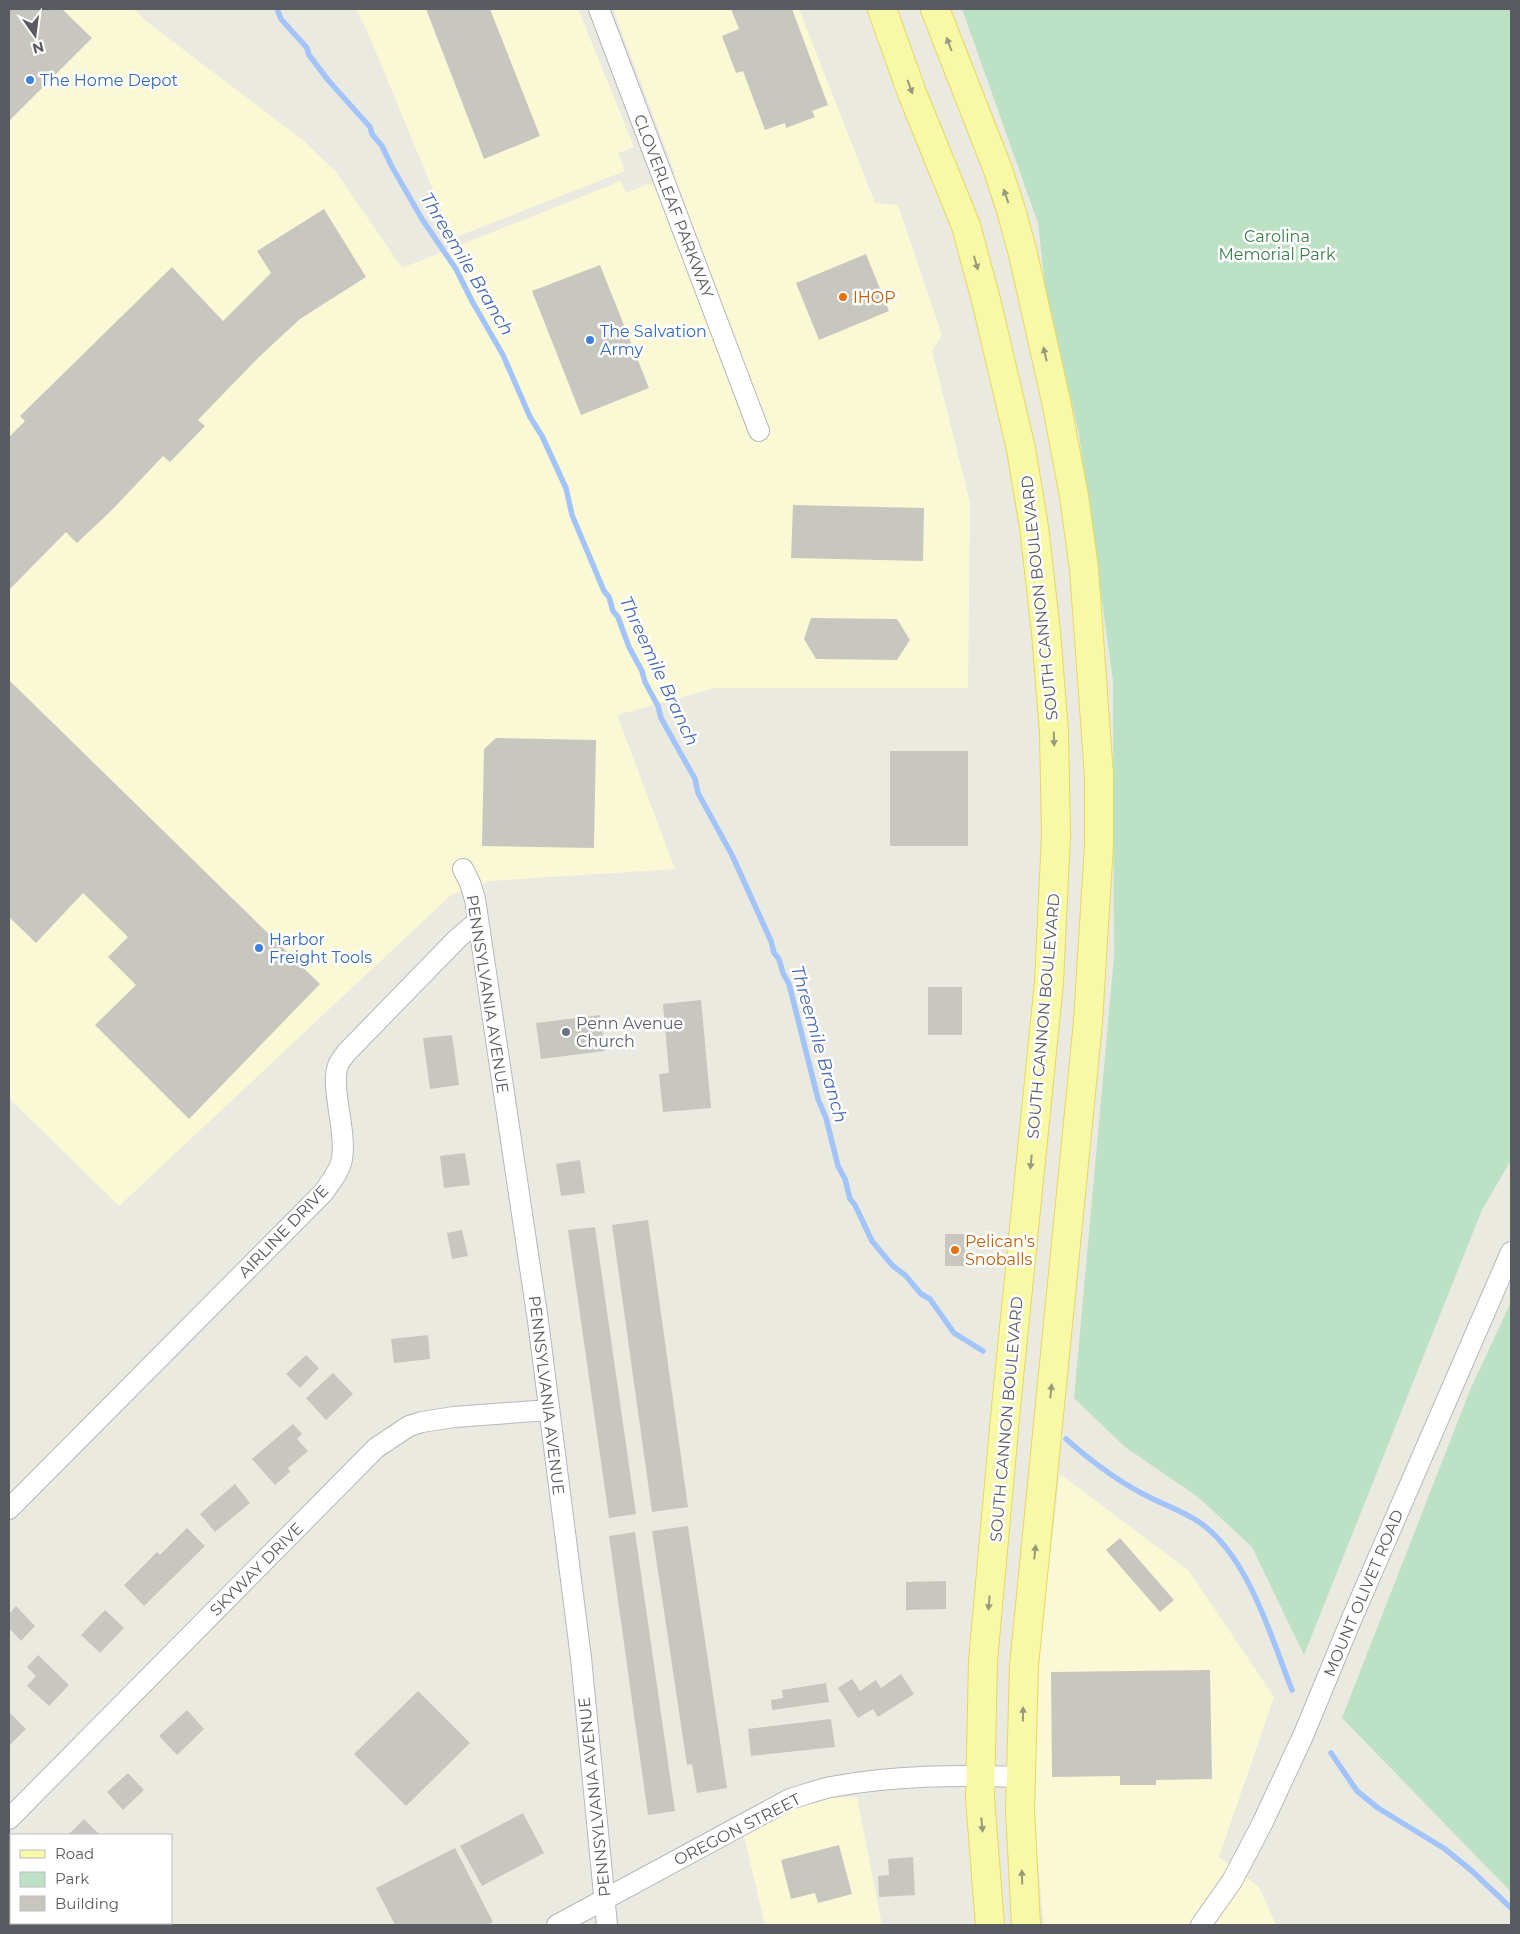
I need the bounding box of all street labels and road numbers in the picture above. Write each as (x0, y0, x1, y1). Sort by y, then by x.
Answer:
street label: CLOVERLEAF PARKWAY (630, 112, 718, 302)
street label: SOUTH CANNON BOULEVARD (1017, 475, 1062, 721)
street label: SOUTH CANNON BOULEVARD (1023, 893, 1064, 1140)
street label: PENNSYLVANIA AVENUE (462, 894, 513, 1095)
street label: AIRLINE DRIVE (234, 1181, 332, 1281)
street label: PENNSYLVANIA AVENUE (525, 1294, 568, 1496)
street label: SOUTH CANNON BOULEVARD (986, 1296, 1027, 1543)
street label: MOUNT OLIVET ROAD (1320, 1507, 1407, 1680)
street label: SKYWAY DRIVE (206, 1519, 307, 1620)
street label: PENNSYLVANIA AVENUE (575, 1696, 614, 1898)
street label: OREGON STREET (671, 1789, 804, 1870)

